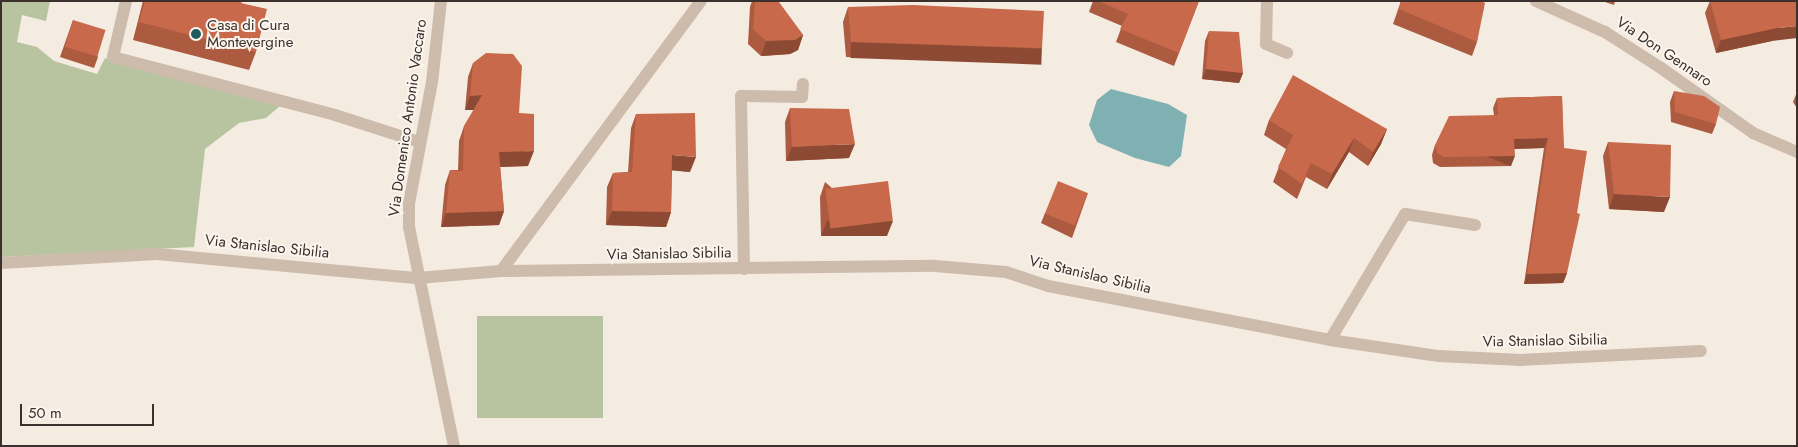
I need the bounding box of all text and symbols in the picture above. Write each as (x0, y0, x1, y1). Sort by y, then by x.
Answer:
street label: Via Don Gennaro (1613, 13, 1715, 91)
place label: Casa di Cura Montevergine (207, 16, 293, 51)
street label: Via Domenico Antonio Vaccaro (385, 18, 431, 218)
marker: Casa di Cura Montevergine (189, 27, 203, 41)
street label: Via Stanislao Sibilia (204, 232, 330, 262)
street label: Via Stanislao Sibilia (606, 244, 732, 264)
street label: Via Stanislao Sibilia (1027, 252, 1153, 298)
street label: Via Stanislao Sibilia (1482, 331, 1608, 351)
scale bar (22, 394, 156, 426)
text: 50 m (28, 402, 62, 424)

